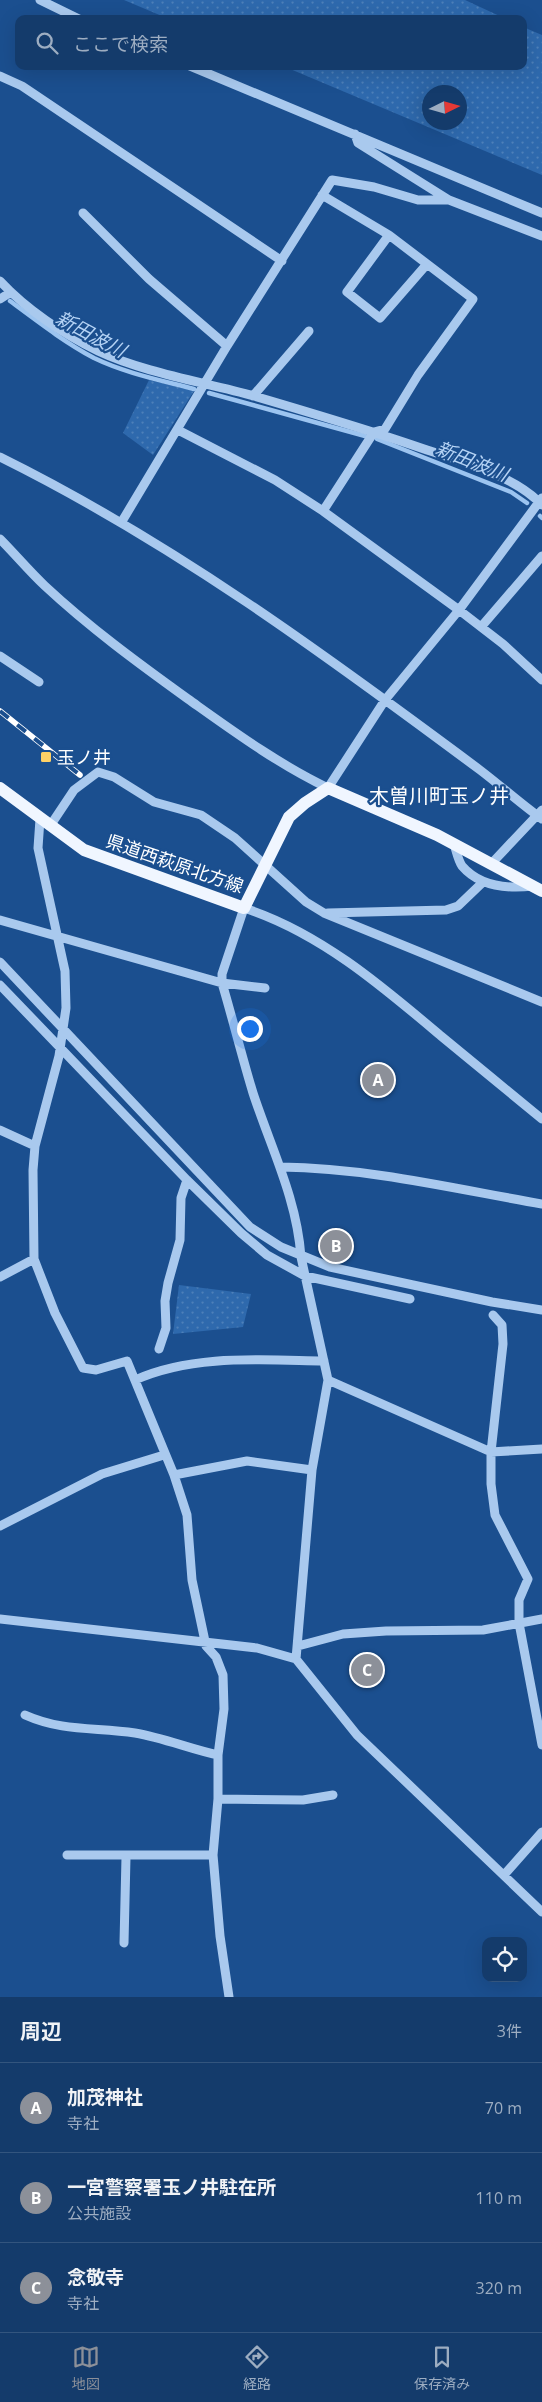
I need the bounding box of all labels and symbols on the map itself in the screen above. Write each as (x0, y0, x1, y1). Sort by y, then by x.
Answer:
north arrow (422, 85, 467, 130)
water label: 新田波川 (51, 305, 132, 364)
water label: 新田波川 (432, 435, 514, 488)
place label: 玉ノ井 (57, 745, 111, 769)
marker: 玉ノ井 (39, 750, 53, 764)
district label: 木曽川町玉ノ井 (369, 782, 509, 809)
street label: 県道西萩原北方線 (103, 828, 247, 898)
your location (237, 1016, 263, 1042)
pin: A (362, 1061, 394, 1099)
pin: B (320, 1227, 352, 1265)
pin: C (351, 1651, 383, 1689)

